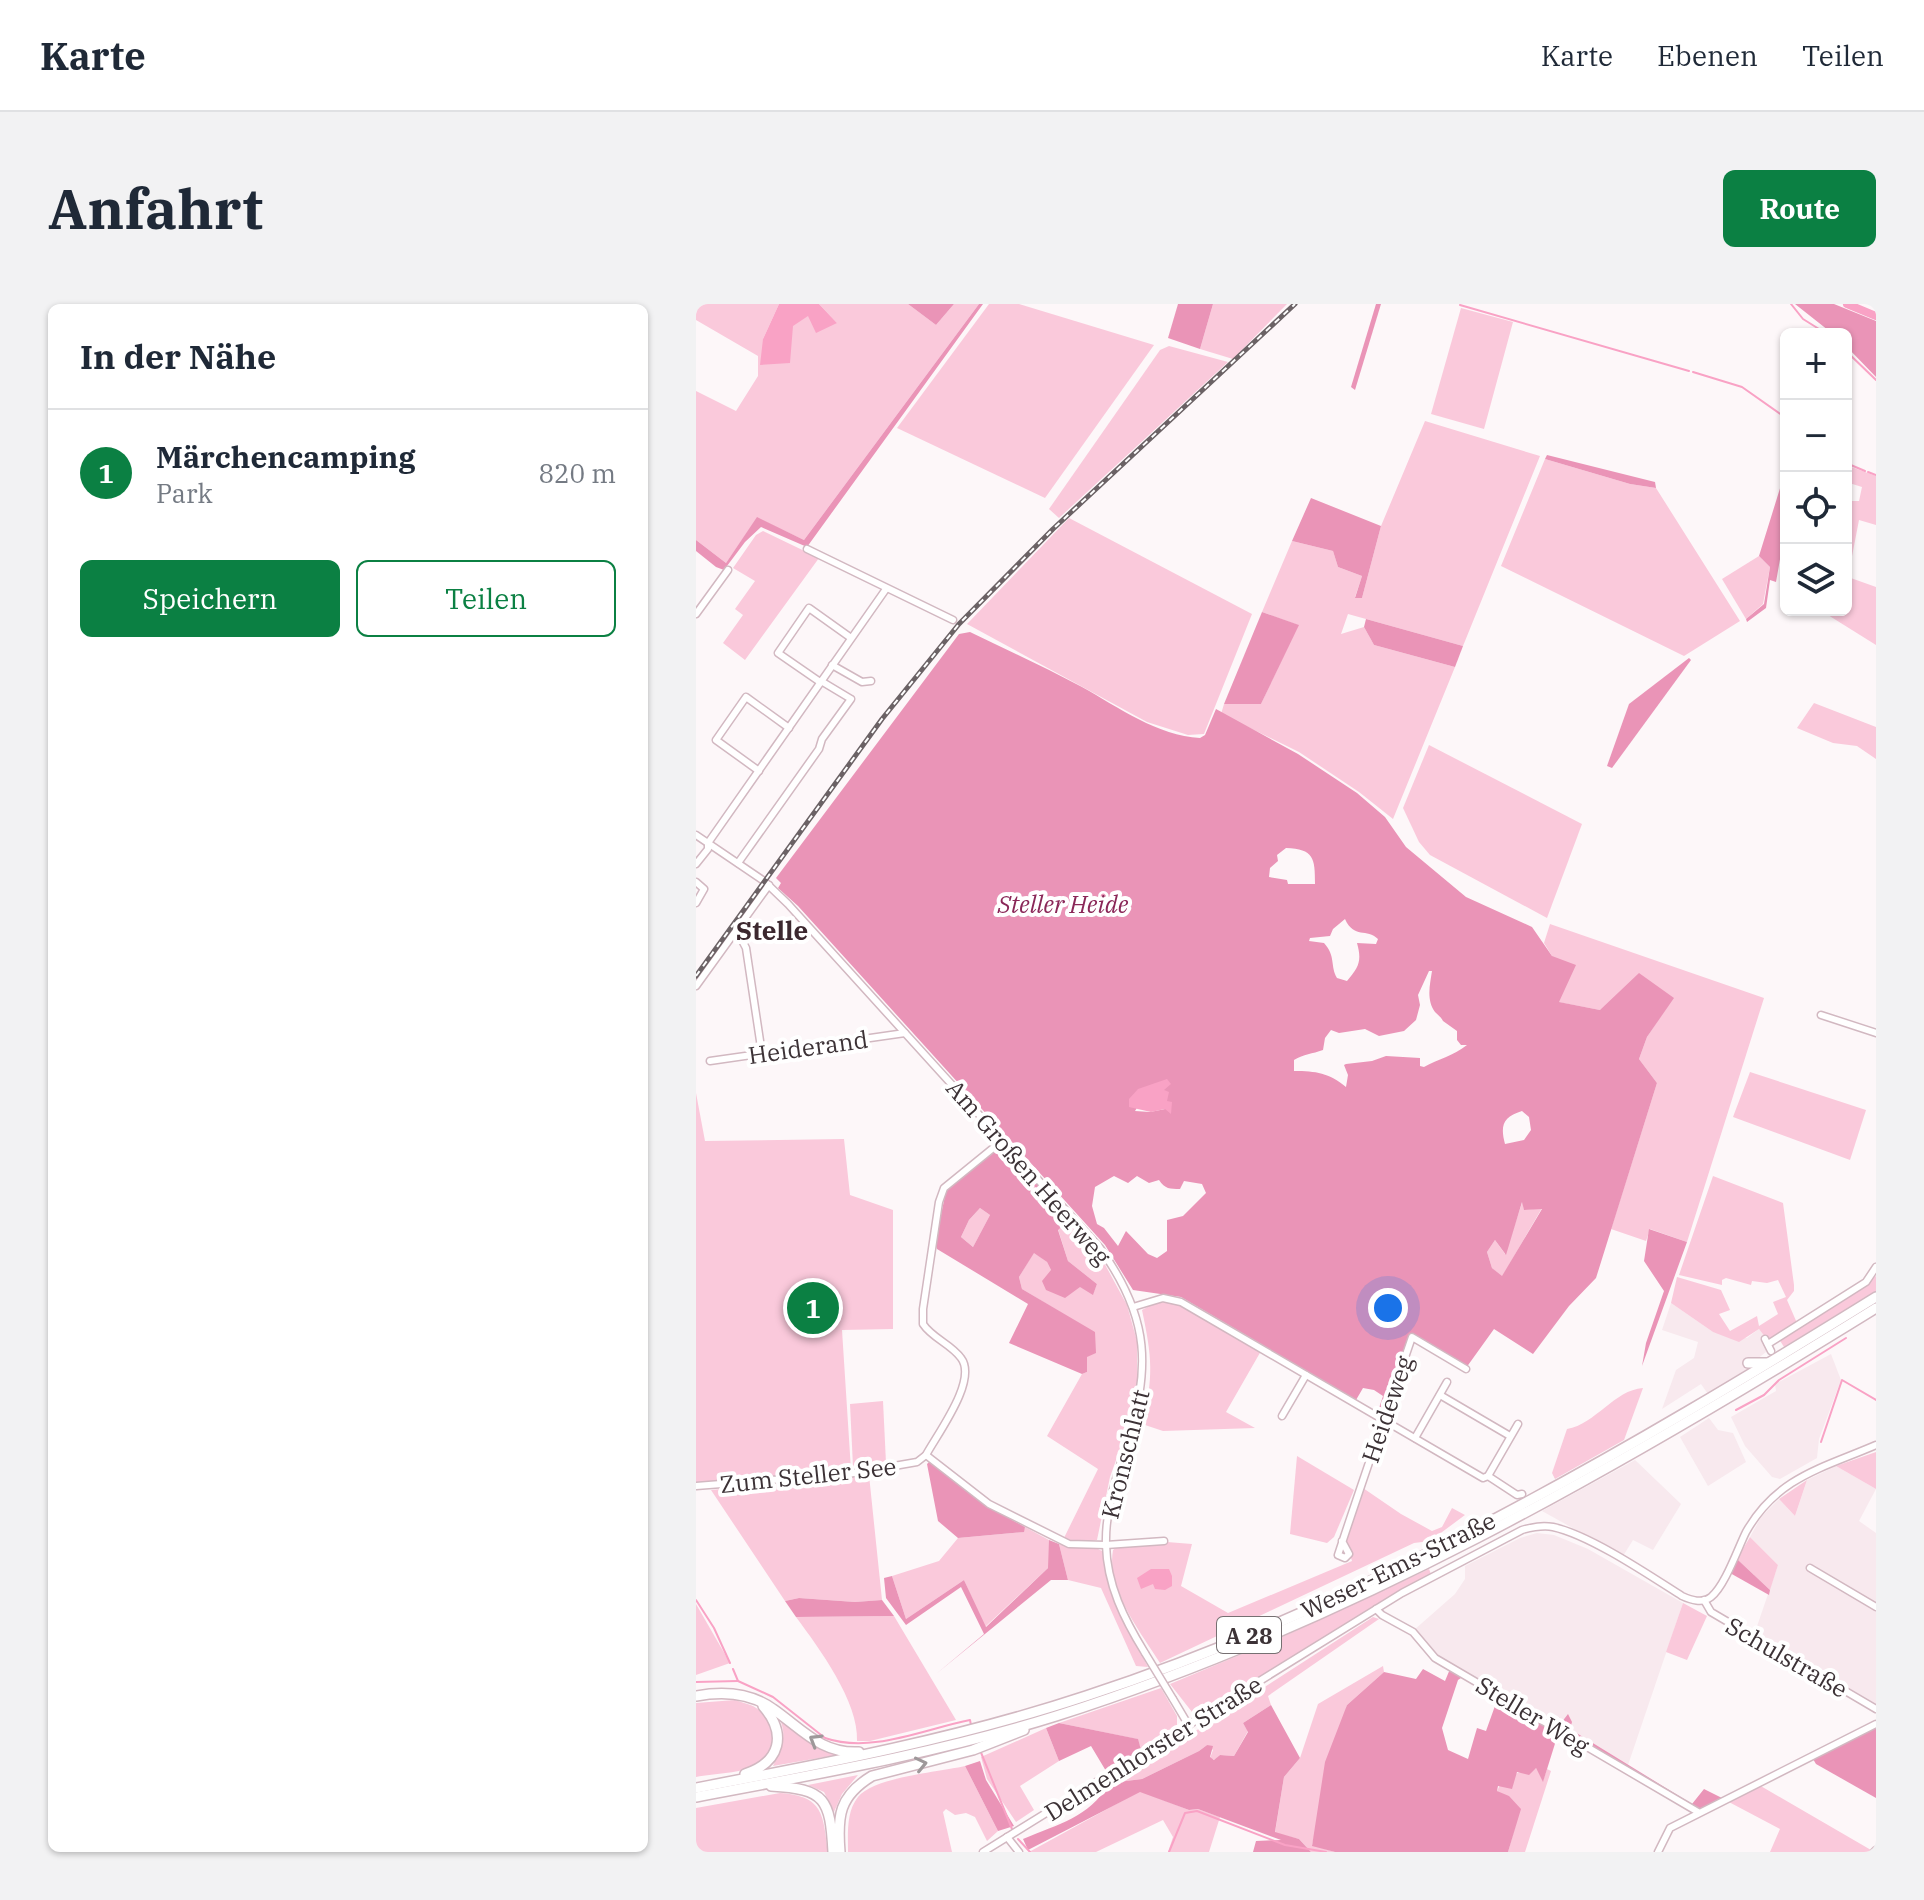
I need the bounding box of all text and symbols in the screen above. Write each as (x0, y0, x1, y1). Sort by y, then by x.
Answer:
text: Karte (40, 31, 146, 80)
text: Karte (1541, 37, 1613, 74)
text: Ebenen (1657, 37, 1758, 74)
text: Teilen (1802, 37, 1884, 74)
button: Route (1723, 170, 1876, 247)
text: Anfahrt (48, 172, 263, 244)
map controls (1780, 328, 1852, 616)
button: + (1780, 328, 1852, 400)
text: In der Nähe (80, 334, 276, 378)
button: − (1780, 400, 1852, 472)
text: Märchencamping (156, 437, 416, 476)
text: 1 (98, 456, 114, 490)
text: 820 m (538, 456, 616, 490)
button: locate (1780, 472, 1852, 544)
text: Park (156, 476, 213, 510)
button: layers (1780, 544, 1852, 616)
button: Speichern (80, 560, 340, 637)
button: Teilen (356, 560, 616, 637)
park label: Steller Heide (997, 888, 1129, 920)
district label: Stelle (736, 913, 808, 947)
street label: Heiderand (746, 1023, 870, 1071)
street label: Am Großen Heerweg (940, 1072, 1118, 1272)
pin: 1 (787, 1278, 839, 1338)
your location (1368, 1288, 1408, 1328)
street label: Heideweg (1354, 1351, 1420, 1467)
street label: Kronschlatt (1093, 1386, 1157, 1522)
street label: Zum Steller See (718, 1450, 898, 1500)
street label: Weser-Ems-Straße (1295, 1504, 1501, 1626)
street label: Schulstraße (1720, 1609, 1854, 1705)
road number: A 28 (1217, 1617, 1281, 1653)
street label: Delmenhorster Straße (1038, 1668, 1268, 1828)
street label: Steller Weg (1470, 1669, 1596, 1761)
one-way arrow (809, 1735, 824, 1750)
one-way arrow (914, 1756, 928, 1773)

